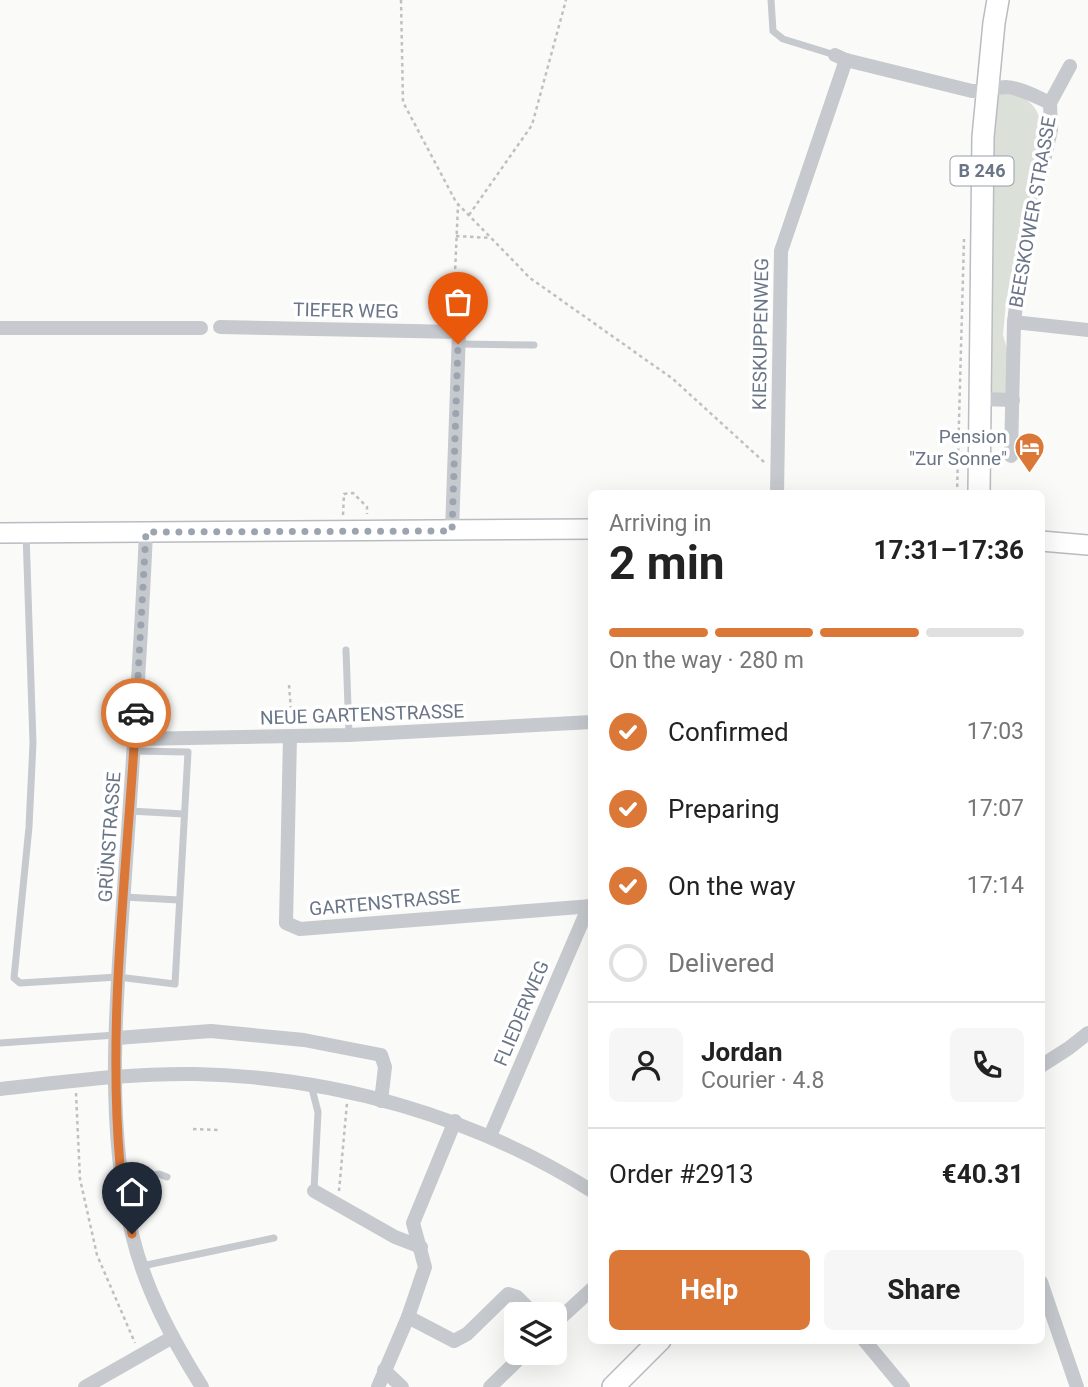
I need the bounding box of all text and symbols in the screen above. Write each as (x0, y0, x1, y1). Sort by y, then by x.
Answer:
street label: BEESKOWER STRASSE (1004, 115, 1061, 309)
road number: B 246 (950, 156, 1014, 186)
street label: KIESKUPPENWEG (748, 258, 773, 410)
pin (428, 272, 488, 344)
icon: bag (439, 283, 477, 321)
street label: TIEFER WEG (293, 298, 399, 323)
place label: Pension "Zur Sonne" (909, 425, 1007, 470)
hotel icon: Pension "Zur Sonne" (1013, 430, 1047, 474)
text: Arriving in (609, 510, 712, 537)
text: 17:31–17:36 (874, 535, 1024, 565)
text: 2 min (609, 536, 725, 590)
text: On the way · 280 m (609, 647, 804, 674)
courier (101, 678, 171, 748)
icon: car (117, 694, 155, 732)
street label: NEUE GARTENSTRASSE (260, 699, 465, 730)
icon: check (609, 713, 647, 751)
text: Confirmed (668, 717, 789, 747)
text: 17:03 (967, 718, 1024, 745)
street label: GRÜNSTRASSE (93, 771, 126, 903)
icon: check (609, 790, 647, 828)
text: Preparing (668, 794, 780, 824)
text: 17:07 (967, 795, 1024, 822)
icon: check (609, 867, 647, 905)
text: On the way (668, 871, 796, 901)
text: 17:14 (967, 872, 1024, 899)
street label: GARTENSTRASSE (308, 884, 462, 921)
text: Delivered (668, 948, 775, 978)
street label: FLIEDERWEG (489, 957, 554, 1069)
button: person (609, 1028, 683, 1102)
button: phone (950, 1028, 1024, 1102)
text: Jordan (701, 1037, 783, 1067)
text: Courier · 4.8 (701, 1067, 824, 1094)
text: Order #2913 (609, 1159, 754, 1189)
text: €40.31 (942, 1159, 1024, 1189)
pin (102, 1162, 162, 1234)
icon: home (113, 1173, 151, 1211)
button: Help (609, 1250, 810, 1330)
button: Share (824, 1250, 1024, 1330)
map controls (504, 1302, 567, 1365)
button: layers (504, 1302, 567, 1365)

